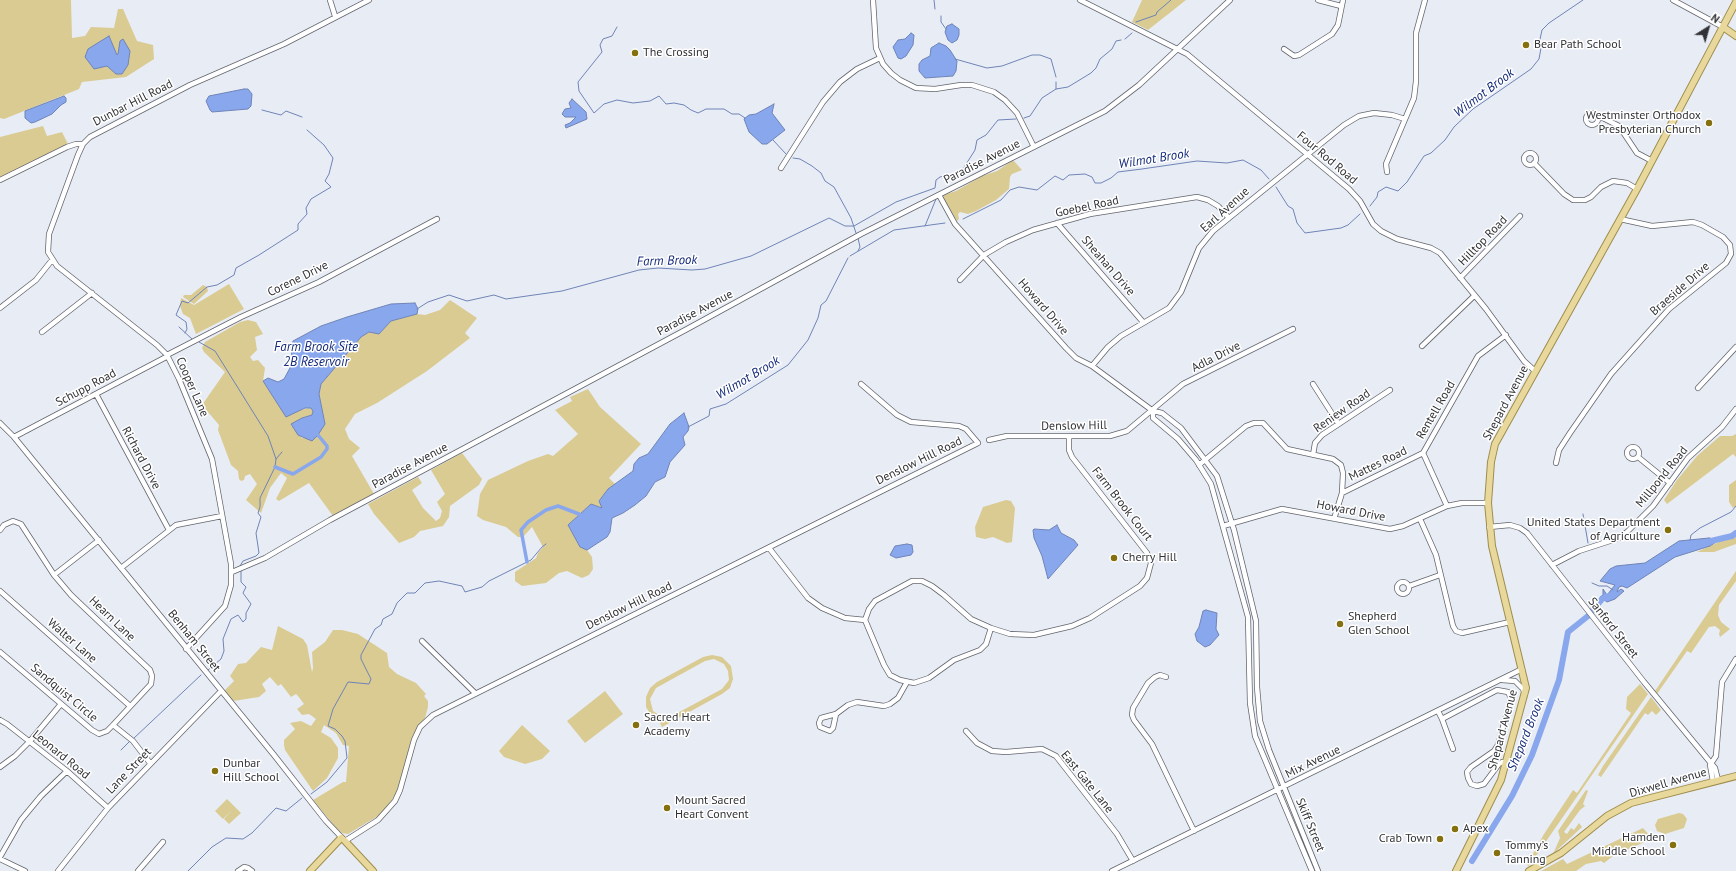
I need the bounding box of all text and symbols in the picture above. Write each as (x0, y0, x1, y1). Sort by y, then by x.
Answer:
north arrow (1688, 8, 1728, 48)
text: N (1708, 11, 1722, 26)
place label: Bear Path School (1534, 38, 1621, 52)
marker: Bear Path School (1521, 40, 1531, 50)
place label: The Crossing (643, 46, 709, 60)
marker: The Crossing (630, 48, 640, 58)
water label: Wilmot Brook (1451, 65, 1517, 121)
street label: Dunbar Hill Road (91, 77, 175, 129)
place label: Westminster Orthodox Presbyterian Church (1586, 109, 1701, 137)
marker: Westminster Orthodox Presbyterian Church (1704, 118, 1714, 128)
street label: Four Rod Road (1294, 129, 1360, 187)
street label: Paradise Avenue (941, 137, 1023, 187)
water label: Wilmot Brook (1118, 146, 1190, 172)
street label: Earl Avenue (1198, 184, 1252, 236)
street label: Goebel Road (1054, 193, 1120, 221)
street label: Hilltop Road (1456, 213, 1510, 269)
street label: Sheahan Drive (1078, 233, 1138, 299)
water label: Farm Brook (636, 252, 698, 270)
street label: Corene Drive (265, 258, 331, 300)
street label: Braeside Drive (1647, 259, 1713, 319)
street label: Howard Drive (1015, 276, 1071, 338)
street label: Paradise Avenue (655, 287, 735, 339)
water label: Farm Brook Site 2B Reservoir (274, 339, 358, 370)
street label: Adla Drive (1189, 339, 1243, 375)
water label: Wilmot Brook (713, 353, 783, 403)
street label: Cooper Lane (172, 355, 212, 419)
street label: Shepard Avenue (1480, 363, 1532, 443)
street label: Schupp Road (53, 366, 119, 410)
street label: Rentell Road (1414, 378, 1458, 442)
street label: Reniew Road (1311, 386, 1373, 436)
street label: Denslow Hill (1041, 418, 1107, 434)
street label: Richard Drive (118, 424, 164, 492)
street label: Denslow Hill Road (873, 434, 965, 488)
street label: Paradise Avenue (370, 440, 450, 492)
street label: Mattes Road (1346, 444, 1410, 484)
street label: Millpond Road (1633, 444, 1691, 510)
street label: Farm Brook Court (1089, 464, 1155, 544)
street label: Howard Drive (1315, 497, 1387, 525)
place label: United States Department of Agriculture (1527, 516, 1660, 544)
marker: United States Department of Agriculture (1663, 525, 1673, 535)
place label: Cherry Hill (1122, 551, 1177, 565)
marker: Cherry Hill (1109, 553, 1119, 563)
street label: Denslow Hill Road (583, 579, 675, 633)
street label: Hearn Lane (86, 593, 138, 645)
street label: Sanford Street (1585, 595, 1641, 661)
street label: Benham Street (165, 607, 223, 675)
place label: Shepherd Glen School (1348, 610, 1409, 638)
street label: Walter Lane (44, 616, 100, 666)
marker: Shepherd Glen School (1335, 619, 1345, 629)
street label: Sandquist Circle (28, 661, 100, 725)
street label: Shepard Avenue (1485, 688, 1521, 772)
water label: Shepard Brook (1504, 696, 1548, 774)
place label: Sacred Heart Academy (644, 711, 710, 739)
marker: Sacred Heart Academy (631, 720, 641, 730)
street label: Leonard Road (29, 728, 93, 782)
street label: Mix Avenue (1283, 742, 1343, 782)
street label: Lane Street (104, 745, 154, 797)
street label: East Gate Lane (1058, 748, 1116, 816)
place label: Dunbar Hill School (223, 757, 279, 785)
street label: Dixwell Avenue (1628, 765, 1708, 801)
marker: Dunbar Hill School (210, 766, 220, 776)
place label: Mount Sacred Heart Convent (675, 794, 749, 822)
street label: Skiff Street (1292, 796, 1328, 854)
marker: Mount Sacred Heart Convent (662, 803, 672, 813)
place label: Apex (1463, 822, 1489, 836)
marker: Apex (1450, 824, 1460, 834)
place label: Hamden Middle School (1592, 831, 1665, 859)
place label: Crab Town (1379, 832, 1432, 846)
marker: Crab Town (1435, 834, 1445, 844)
place label: Tommy’s Tanning (1505, 839, 1548, 867)
marker: Hamden Middle School (1668, 840, 1678, 850)
marker: Tommy’s Tanning (1492, 848, 1502, 858)

